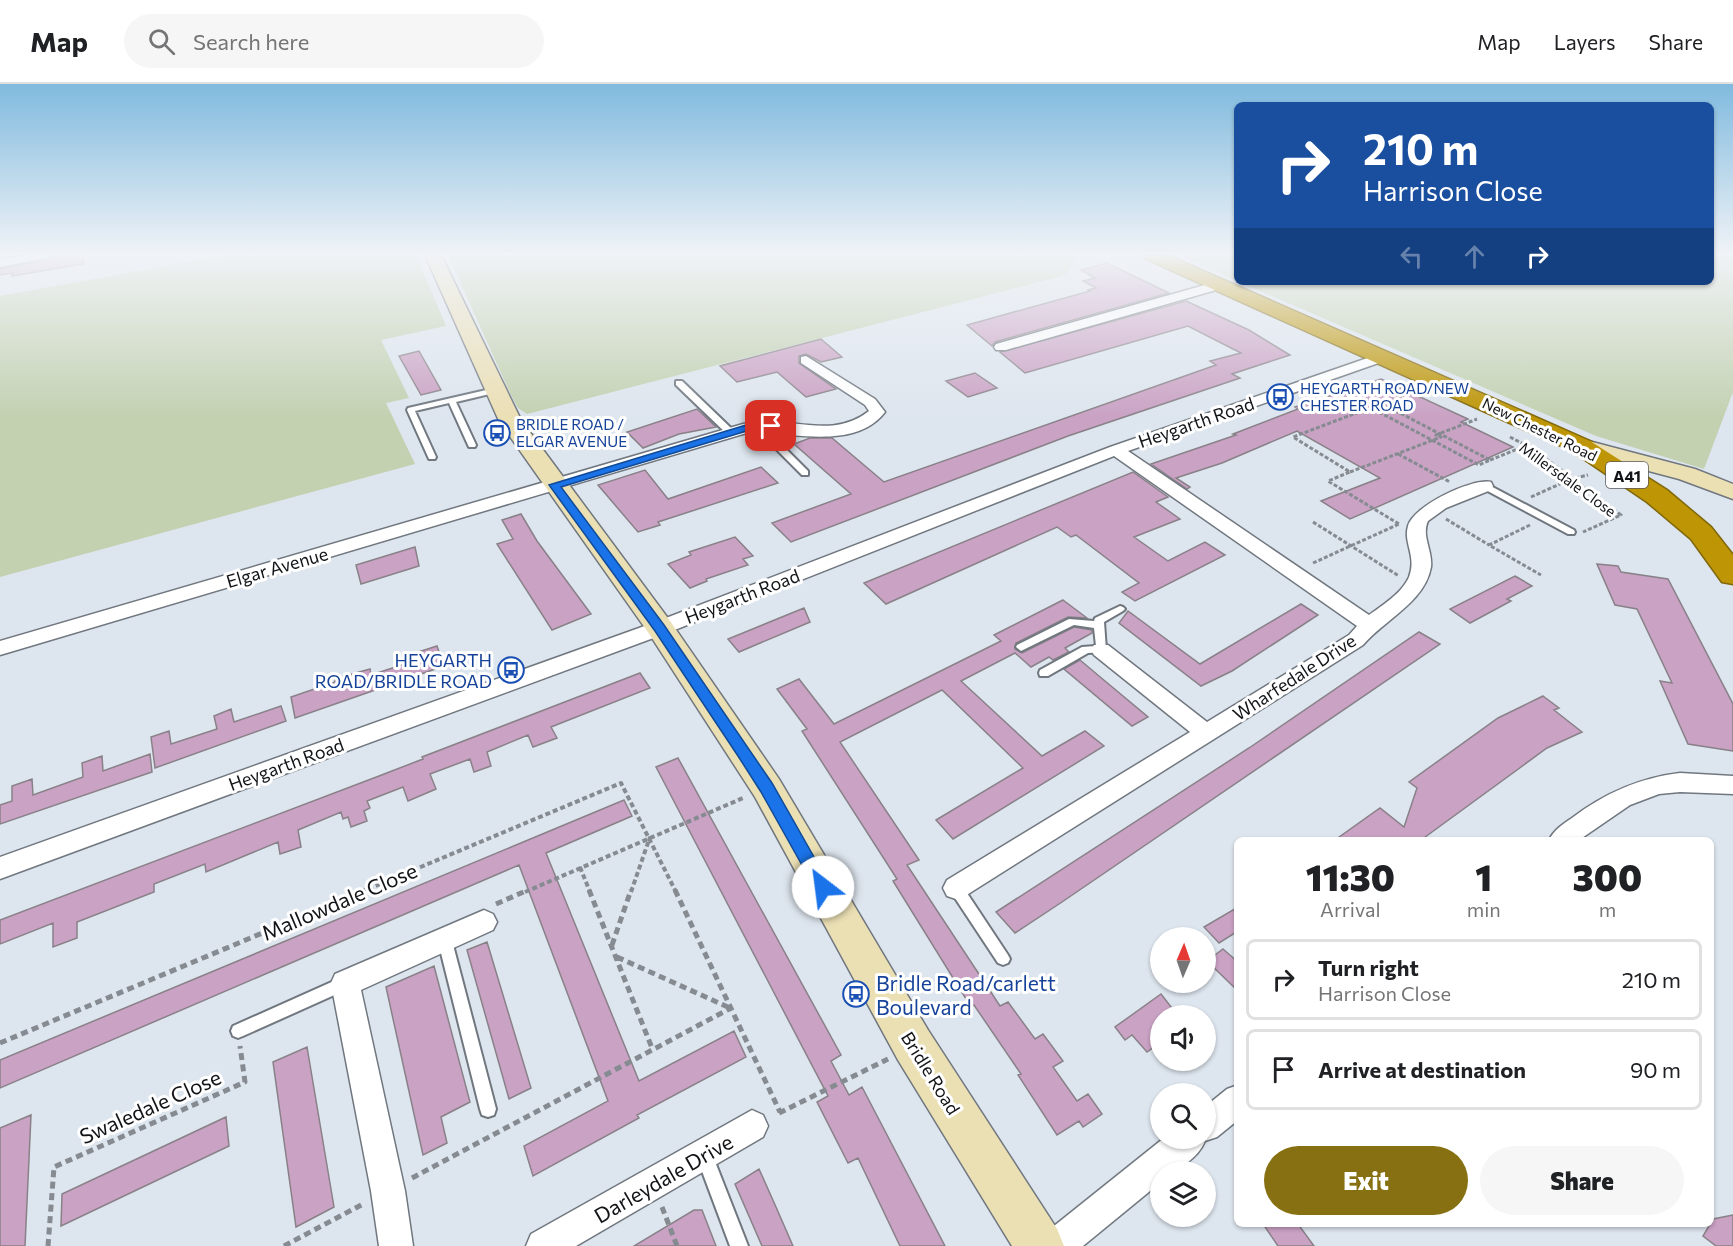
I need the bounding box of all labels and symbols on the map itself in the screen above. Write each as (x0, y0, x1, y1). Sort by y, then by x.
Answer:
place label: HEYGARTH ROAD/NEW CHESTER ROAD (1300, 379, 1469, 414)
bus stop icon: HEYGARTH ROAD/NEW CHESTER ROAD (1265, 382, 1295, 412)
street label: Heygarth Road (1135, 392, 1257, 452)
street label: New Chester Road (1480, 393, 1600, 465)
pin (745, 400, 796, 451)
place label: BRIDLE ROAD / ELGAR AVENUE (516, 415, 627, 450)
bus stop icon: BRIDLE ROAD / ELGAR AVENUE (482, 418, 512, 448)
street label: Millersdale Close (1516, 438, 1620, 520)
road number: A41 (1606, 462, 1648, 488)
street label: Elgar Avenue (224, 542, 330, 592)
street label: Heygarth Road (681, 564, 803, 628)
street label: Wharfedale Drive (1228, 629, 1360, 725)
place label: HEYGARTH ROAD/BRIDLE ROAD (315, 649, 492, 692)
bus stop icon: HEYGARTH ROAD/BRIDLE ROAD (496, 655, 526, 685)
street label: Heygarth Road (225, 733, 347, 795)
position arrow (791, 855, 855, 919)
street label: Mallowdale Close (257, 857, 421, 945)
north arrow (1150, 927, 1216, 993)
place label: Bridle Road/carlett Boulevard (876, 970, 1056, 1019)
bus stop icon: Bridle Road/carlett Boulevard (841, 979, 871, 1009)
street label: Bridle Road (897, 1028, 965, 1118)
street label: Swaledale Close (75, 1064, 225, 1148)
street label: Darleydale Drive (589, 1128, 737, 1228)

